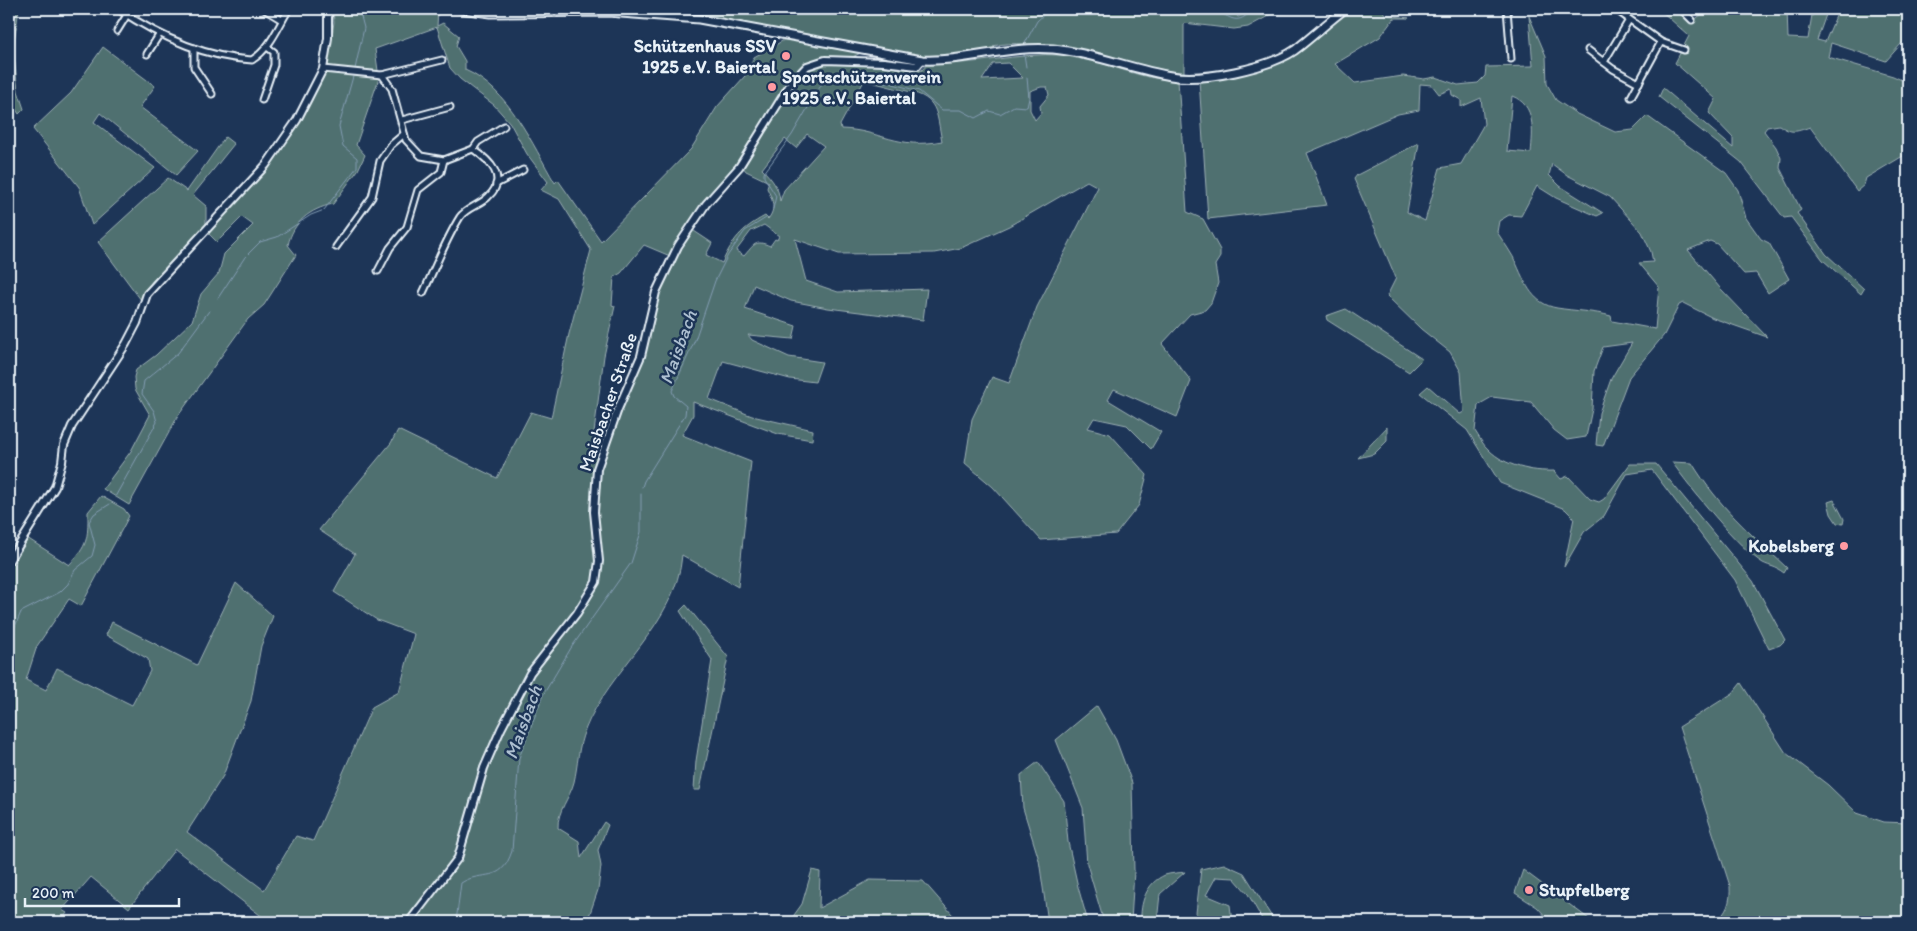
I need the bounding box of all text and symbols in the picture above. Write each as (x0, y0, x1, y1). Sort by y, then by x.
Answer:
place label: Schützenhaus SSV 1925 e.V. Baiertal (634, 35, 777, 78)
marker: Schützenhaus SSV 1925 e.V. Baiertal (780, 50, 792, 62)
place label: Sportschützenverein 1925 e.V. Baiertal (782, 66, 942, 109)
marker: Sportschützenverein 1925 e.V. Baiertal (766, 81, 778, 93)
water label: Maisbach (654, 306, 702, 387)
street label: Maisbacher Straße (574, 330, 642, 474)
place label: Kobelsberg (1748, 535, 1835, 557)
marker: Kobelsberg (1838, 540, 1850, 552)
water label: Maisbach (499, 681, 547, 762)
scale bar (25, 876, 179, 908)
place label: Stupfelberg (1539, 879, 1630, 901)
text: 200 m (32, 884, 75, 902)
marker: Stupfelberg (1523, 884, 1535, 896)

